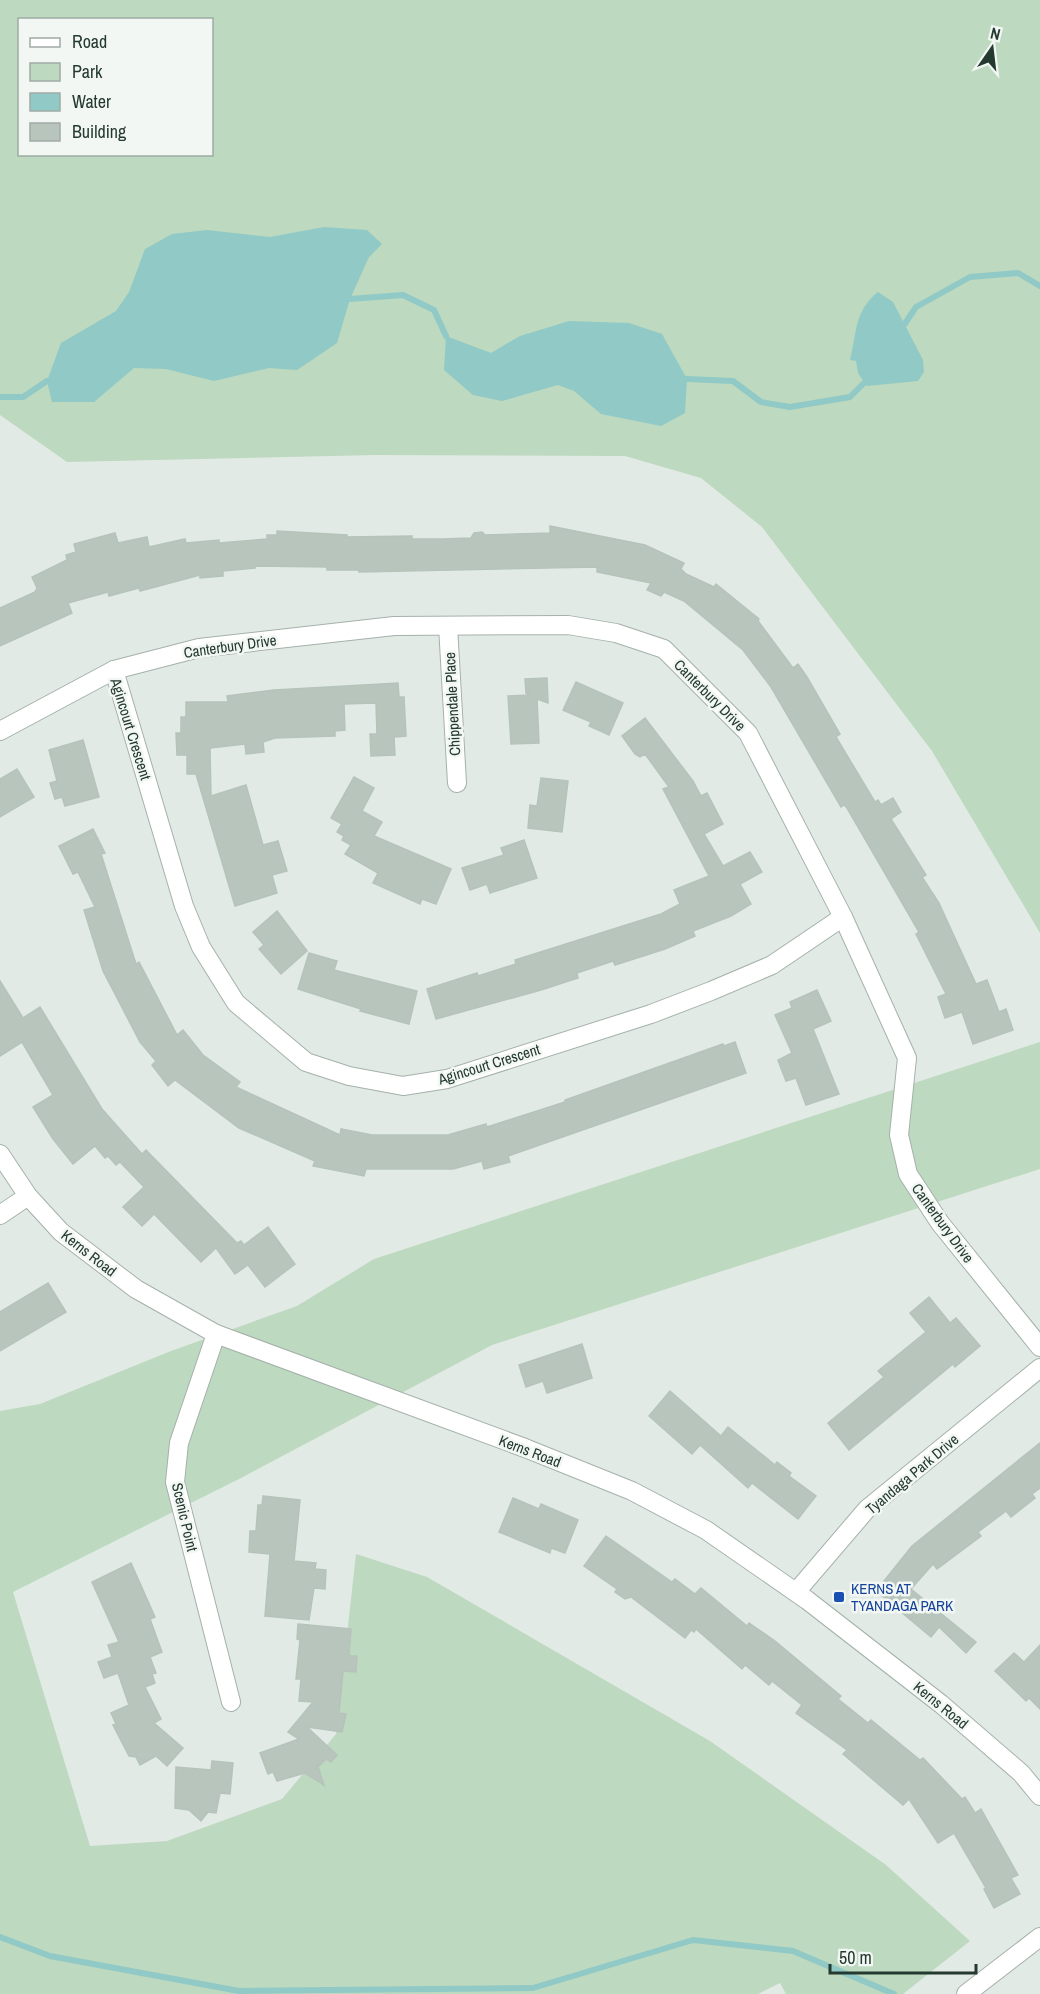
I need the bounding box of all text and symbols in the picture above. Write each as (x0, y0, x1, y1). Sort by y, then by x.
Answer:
legend (18, 18, 213, 156)
north arrow (962, 18, 1022, 78)
text: N (988, 22, 1003, 45)
text: Road (72, 29, 107, 54)
text: Park (72, 59, 103, 84)
text: Water (72, 89, 111, 114)
text: Building (72, 119, 127, 144)
street label: Canterbury Drive (182, 629, 278, 663)
street label: Chippendale Place (439, 651, 465, 756)
street label: Canterbury Drive (669, 654, 751, 736)
street label: Agincourt Crescent (105, 675, 157, 783)
street label: Agincourt Crescent (435, 1038, 543, 1090)
street label: Canterbury Drive (907, 1179, 979, 1267)
street label: Kerns Road (57, 1225, 121, 1281)
street label: Tyandaga Park Drive (861, 1429, 963, 1519)
street label: Kerns Road (496, 1430, 564, 1472)
street label: Scenic Point (167, 1481, 203, 1554)
place label: KERNS AT TYANDAGA PARK (851, 1578, 954, 1616)
marker: KERNS AT TYANDAGA PARK (832, 1590, 846, 1604)
street label: Kerns Road (909, 1676, 973, 1734)
scale bar (830, 1937, 976, 1975)
text: 50 m (839, 1945, 872, 1970)

